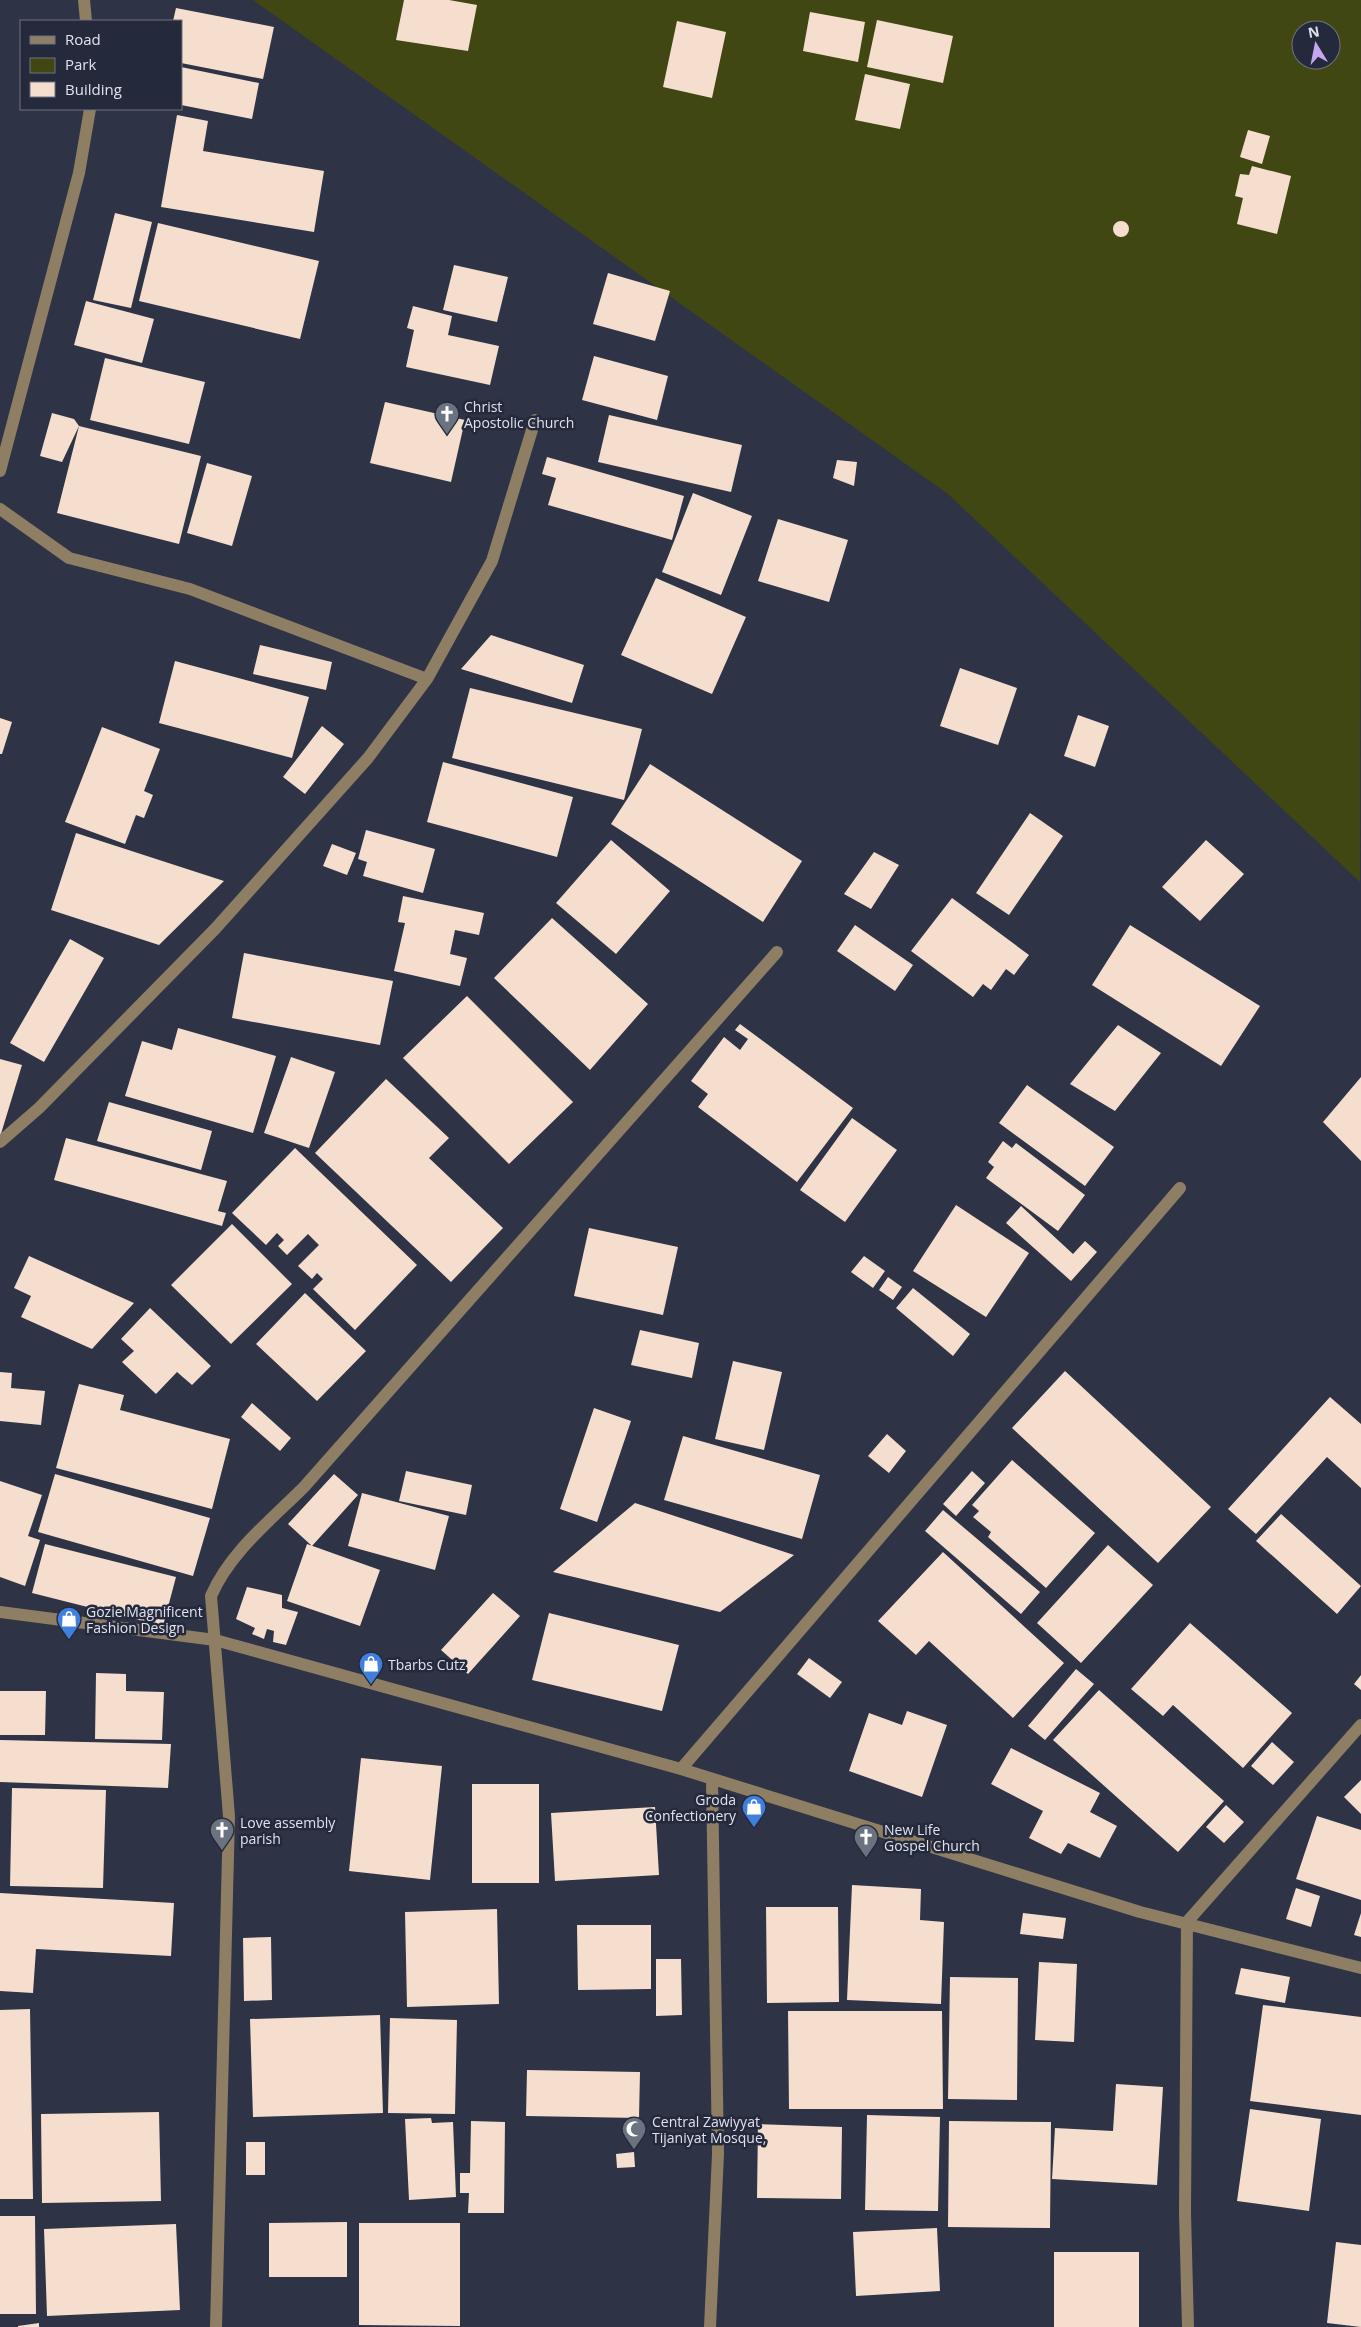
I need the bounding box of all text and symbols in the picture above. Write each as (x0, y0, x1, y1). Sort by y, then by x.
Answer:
legend (20, 20, 182, 110)
north arrow (1291, 20, 1341, 70)
text: N (1306, 21, 1321, 42)
text: Road (65, 29, 101, 49)
text: Park (65, 54, 96, 74)
text: Building (65, 79, 122, 99)
place label: Christ Apostolic Church (464, 397, 574, 432)
church icon: Christ Apostolic Church (434, 401, 460, 435)
place label: Gozie Magnificent Fashion Design (86, 1602, 203, 1637)
shop icon: Gozie Magnificent Fashion Design (56, 1606, 82, 1640)
shop icon: Tbarbs Cutz (358, 1651, 384, 1685)
place label: Tbarbs Cutz (388, 1655, 466, 1674)
place label: Groda Confectionery (645, 1790, 737, 1825)
shop icon: Groda Confectionery (741, 1794, 767, 1828)
place label: Love assembly parish (240, 1813, 336, 1848)
church icon: Love assembly parish (209, 1817, 235, 1851)
place label: New Life Gospel Church (884, 1820, 980, 1855)
church icon: New Life Gospel Church (853, 1824, 879, 1858)
place label: Central Zawiyyat Tijaniyat Mosque, (652, 2112, 766, 2147)
mosque icon: Central Zawiyyat Tijaniyat Mosque, (621, 2116, 647, 2150)

